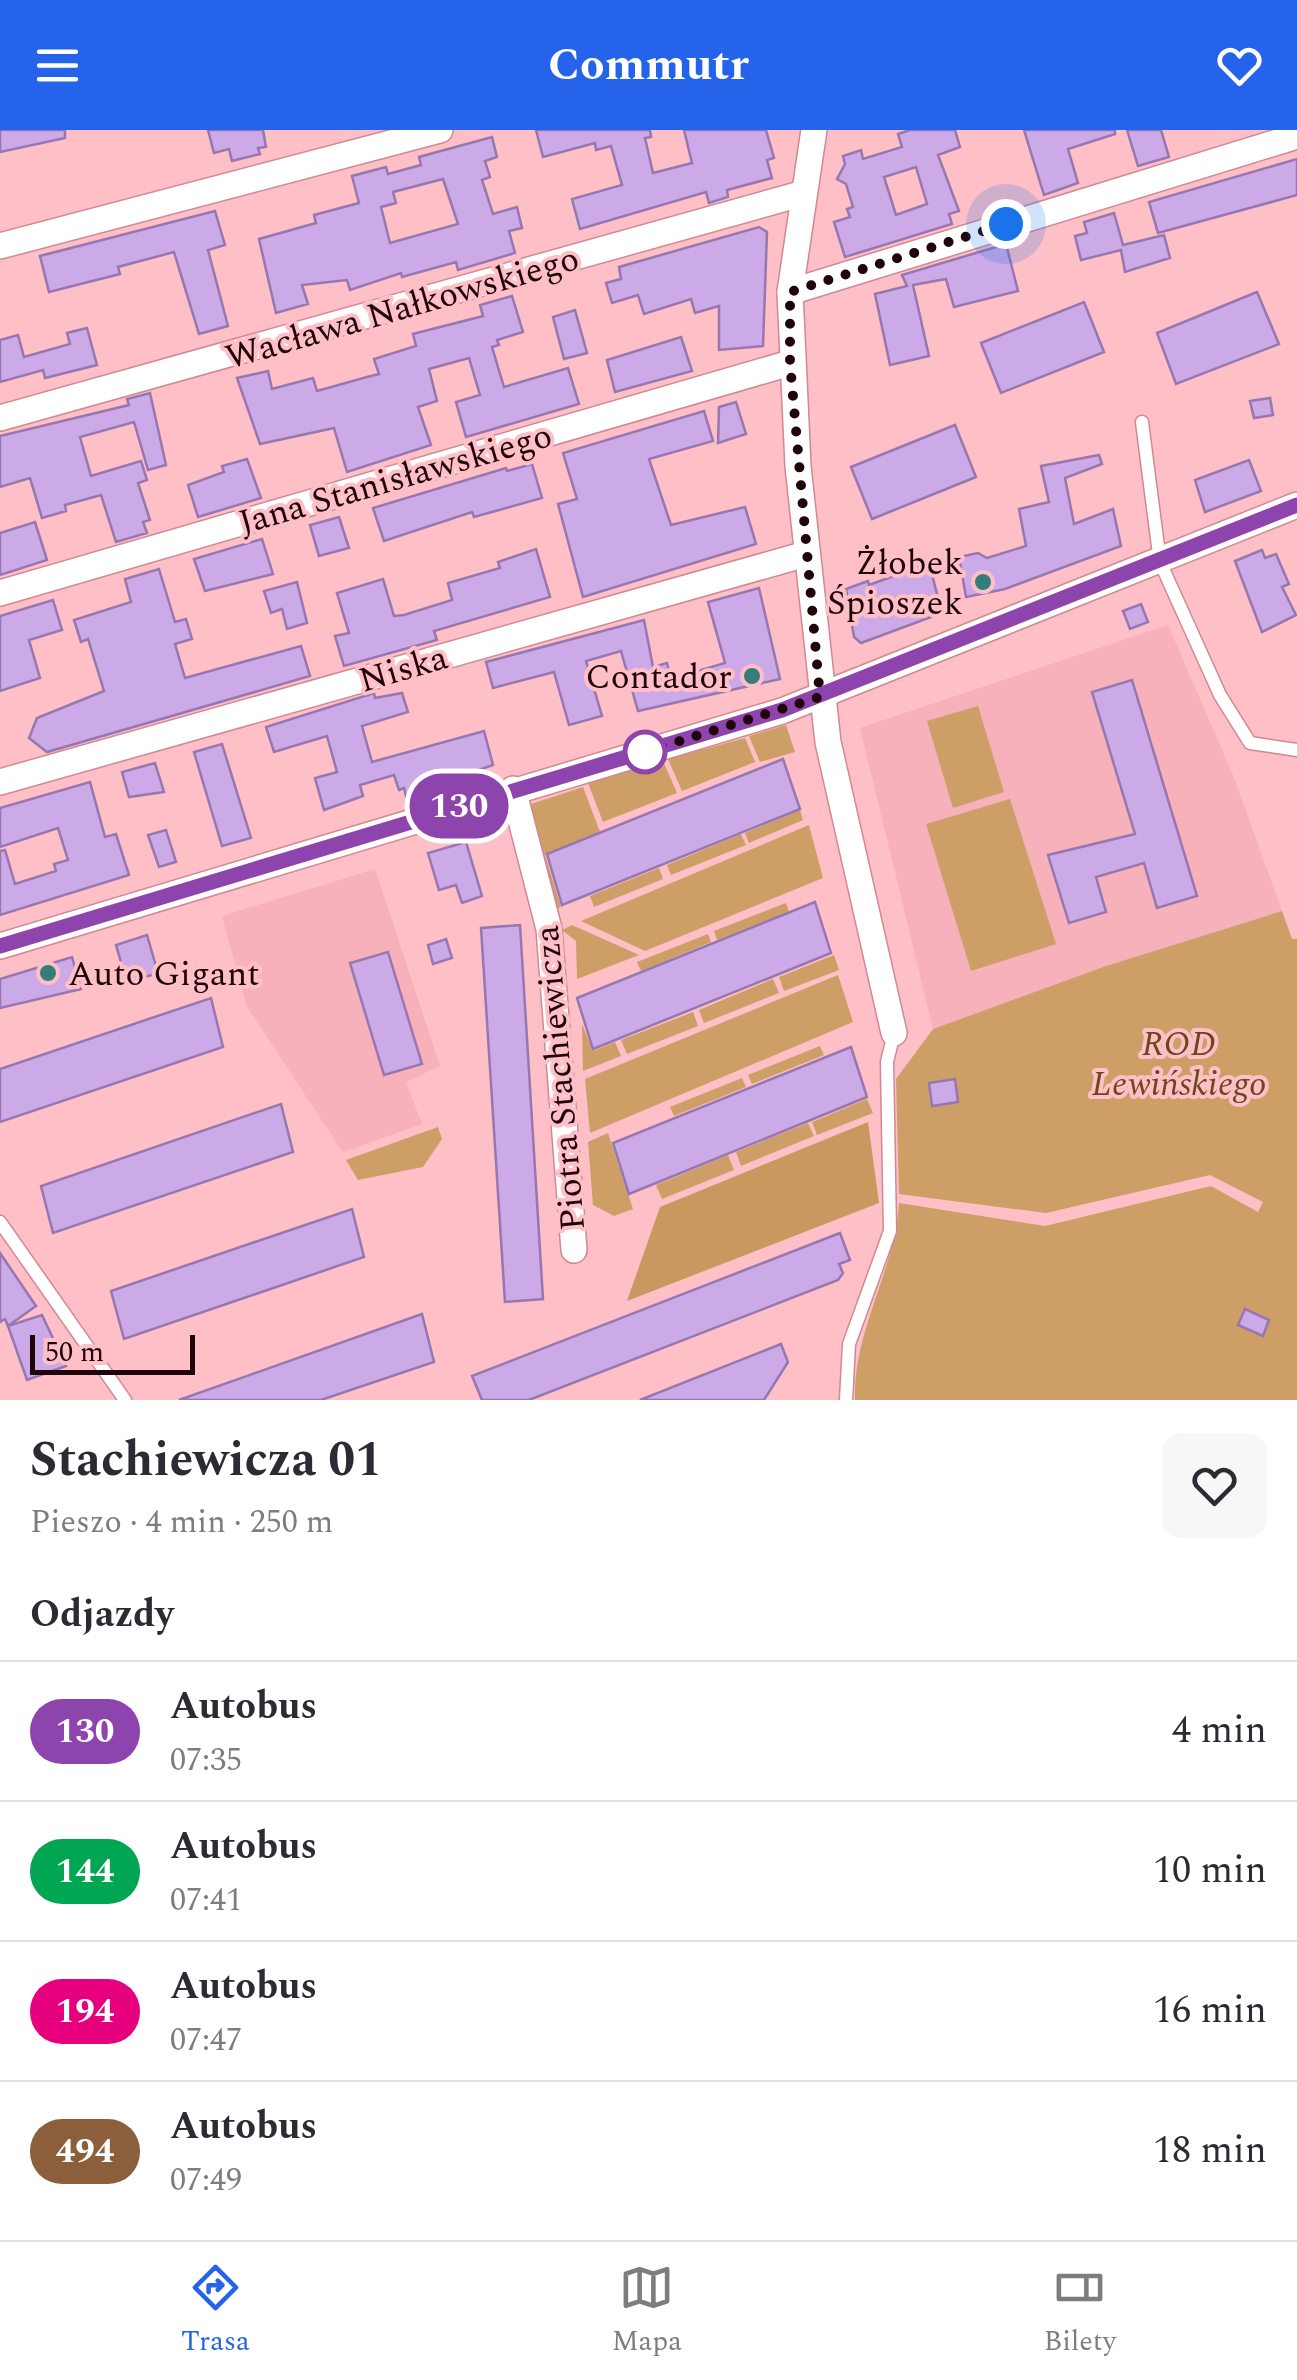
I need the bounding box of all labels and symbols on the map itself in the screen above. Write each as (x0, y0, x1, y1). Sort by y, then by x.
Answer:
your location (981, 199, 1031, 249)
street label: Wacława Nałkowskiego (219, 233, 585, 384)
street label: Jana Stanisławskiego (232, 409, 558, 550)
place label: Żłobek Śpioszek (827, 537, 963, 630)
marker: Żłobek Śpioszek (972, 571, 994, 593)
street label: Niska (353, 632, 454, 707)
place label: Contador (585, 651, 732, 704)
marker: Contador (741, 665, 763, 687)
unlabelled marker (624, 731, 666, 773)
line badge: 130 (402, 774, 516, 838)
street label: Piotra Stachiewicza (521, 923, 600, 1233)
place label: Auto Gigant (68, 948, 260, 1001)
marker: Auto Gigant (37, 962, 59, 984)
park label: ROD Lewińskiego (1091, 1018, 1267, 1111)
scale bar (30, 1330, 195, 1374)

